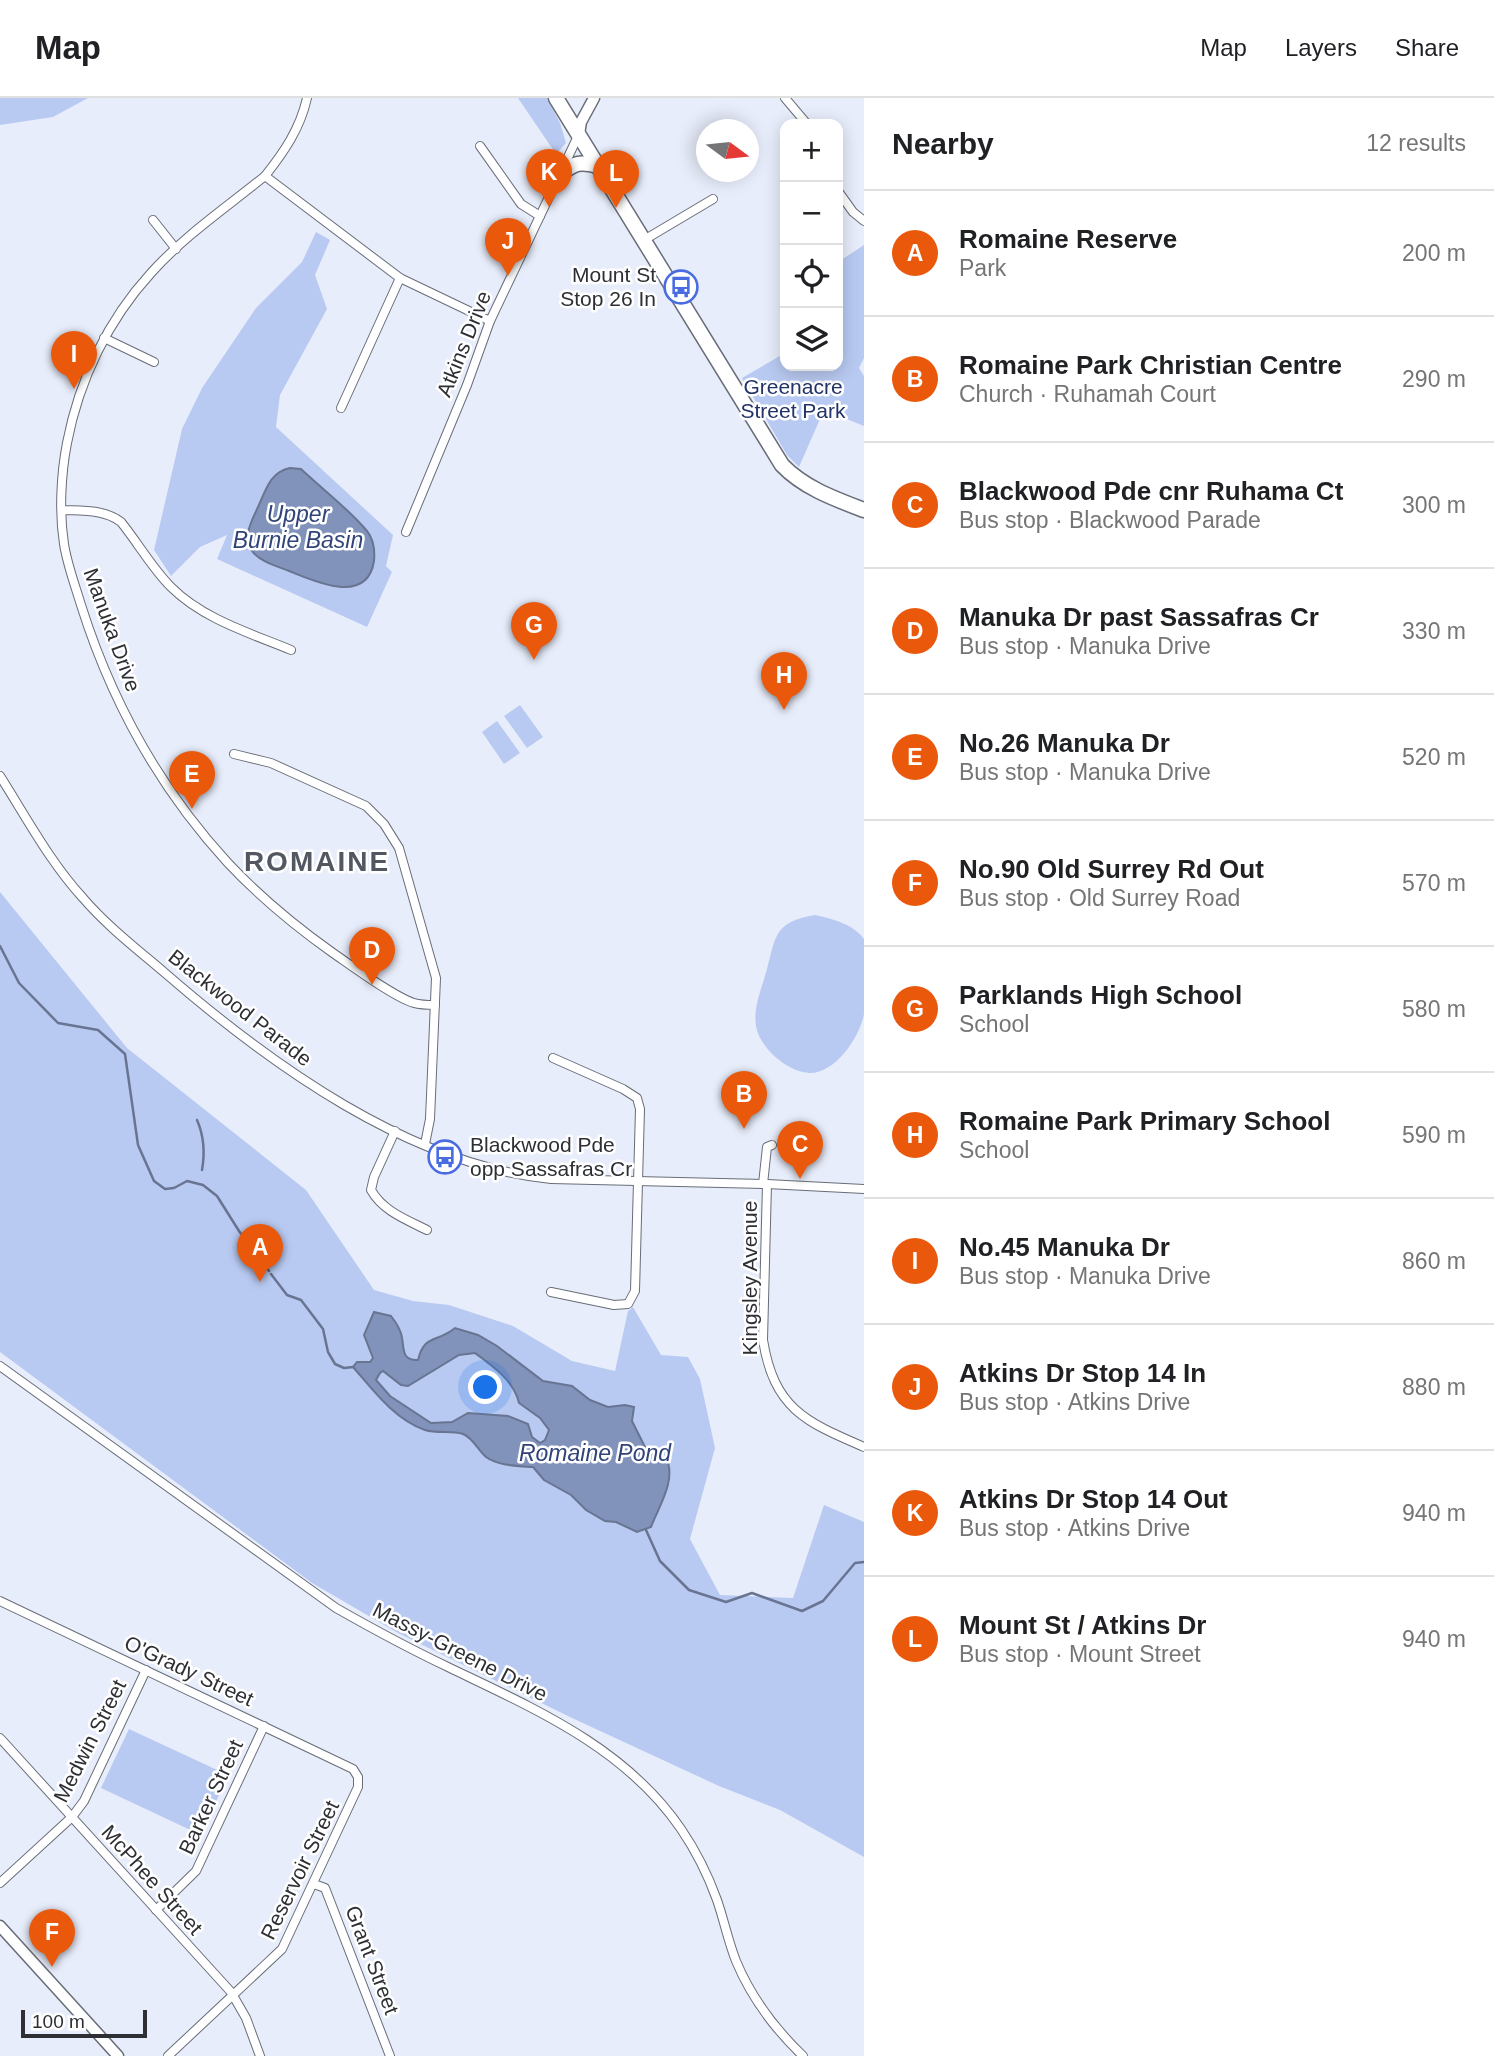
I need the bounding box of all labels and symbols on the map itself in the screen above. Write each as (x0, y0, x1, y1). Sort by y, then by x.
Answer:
north arrow (696, 119, 759, 182)
pin: K (526, 149, 572, 207)
pin: L (593, 150, 639, 208)
pin: J (485, 218, 531, 276)
place label: Mount St Stop 26 In (560, 263, 656, 310)
bus stop icon: Mount St Stop 26 In (662, 268, 700, 306)
street label: Atkins Drive (432, 288, 495, 400)
pin: I (51, 331, 97, 389)
park label: Greenacre Street Park (740, 375, 846, 422)
water label: Upper Burnie Basin (233, 501, 363, 553)
street label: Manuka Drive (80, 565, 145, 695)
pin: G (511, 602, 557, 660)
pin: H (761, 652, 807, 710)
pin: E (169, 751, 215, 809)
district label: ROMAINE (244, 846, 390, 877)
pin: D (349, 927, 395, 985)
street label: Blackwood Parade (164, 945, 316, 1071)
pin: B (721, 1071, 767, 1129)
pin: C (777, 1121, 823, 1179)
place label: Blackwood Pde opp Sassafras Cr (470, 1133, 632, 1180)
bus stop icon: Blackwood Pde opp Sassafras Cr (426, 1138, 464, 1176)
street label: Kingsley Avenue (738, 1201, 761, 1355)
pin: A (237, 1224, 283, 1282)
your location (468, 1370, 502, 1404)
water label: Romaine Pond (519, 1440, 672, 1466)
street label: Massy-Greene Drive (369, 1598, 551, 1706)
street label: O'Grady Street (121, 1631, 257, 1710)
street label: Medwin Street (49, 1676, 130, 1806)
street label: Barker Street (174, 1736, 247, 1858)
street label: Reservoir Street (256, 1796, 343, 1943)
street label: McPhee Street (97, 1820, 207, 1939)
street label: Grant Street (341, 1902, 404, 2017)
pin: F (29, 1909, 75, 1967)
scale bar (21, 2007, 147, 2039)

